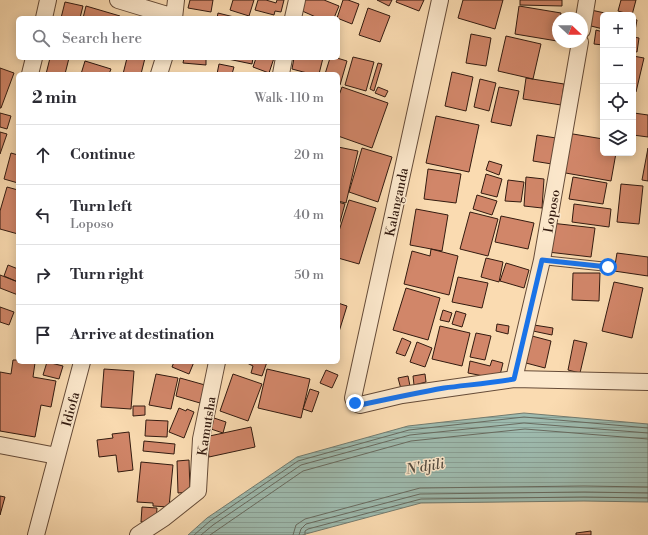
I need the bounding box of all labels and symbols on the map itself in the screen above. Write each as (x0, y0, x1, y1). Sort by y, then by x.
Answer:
north arrow (552, 12, 588, 48)
street label: Kalanganda (382, 166, 412, 238)
street label: Loposo (540, 188, 564, 234)
route start (599, 258, 617, 276)
street label: Idiofa (59, 390, 83, 428)
route end (346, 394, 364, 412)
street label: Kamutsha (194, 395, 220, 457)
water label: N'djili (403, 455, 446, 479)

